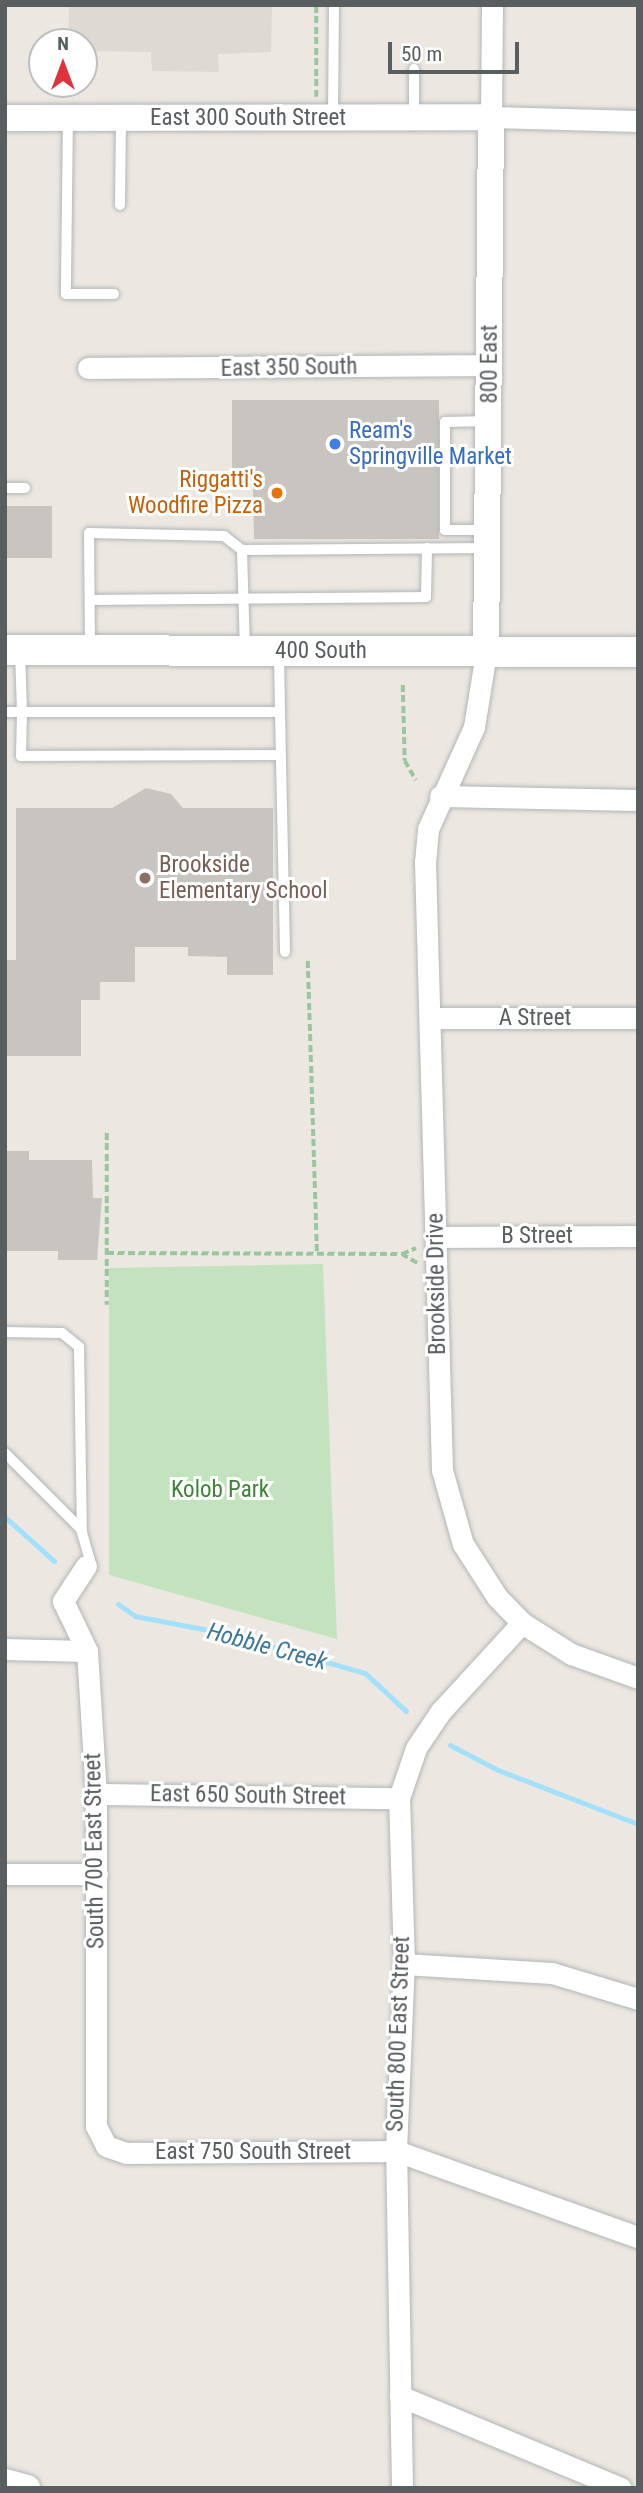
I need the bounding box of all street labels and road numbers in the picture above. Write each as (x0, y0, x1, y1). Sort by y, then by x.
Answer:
street label: East 300 South Street (150, 104, 346, 132)
street label: 800 East (476, 324, 504, 404)
street label: East 350 South (220, 353, 358, 383)
street label: 400 South (275, 637, 367, 665)
street label: A Street (499, 1004, 571, 1032)
street label: Brookside Drive (422, 1213, 452, 1355)
street label: B Street (501, 1222, 573, 1250)
street label: South 700 East Street (79, 1753, 111, 1949)
street label: East 650 South Street (150, 1780, 346, 1812)
street label: South 800 East Street (382, 1936, 416, 2132)
street label: East 750 South Street (155, 2138, 351, 2166)

